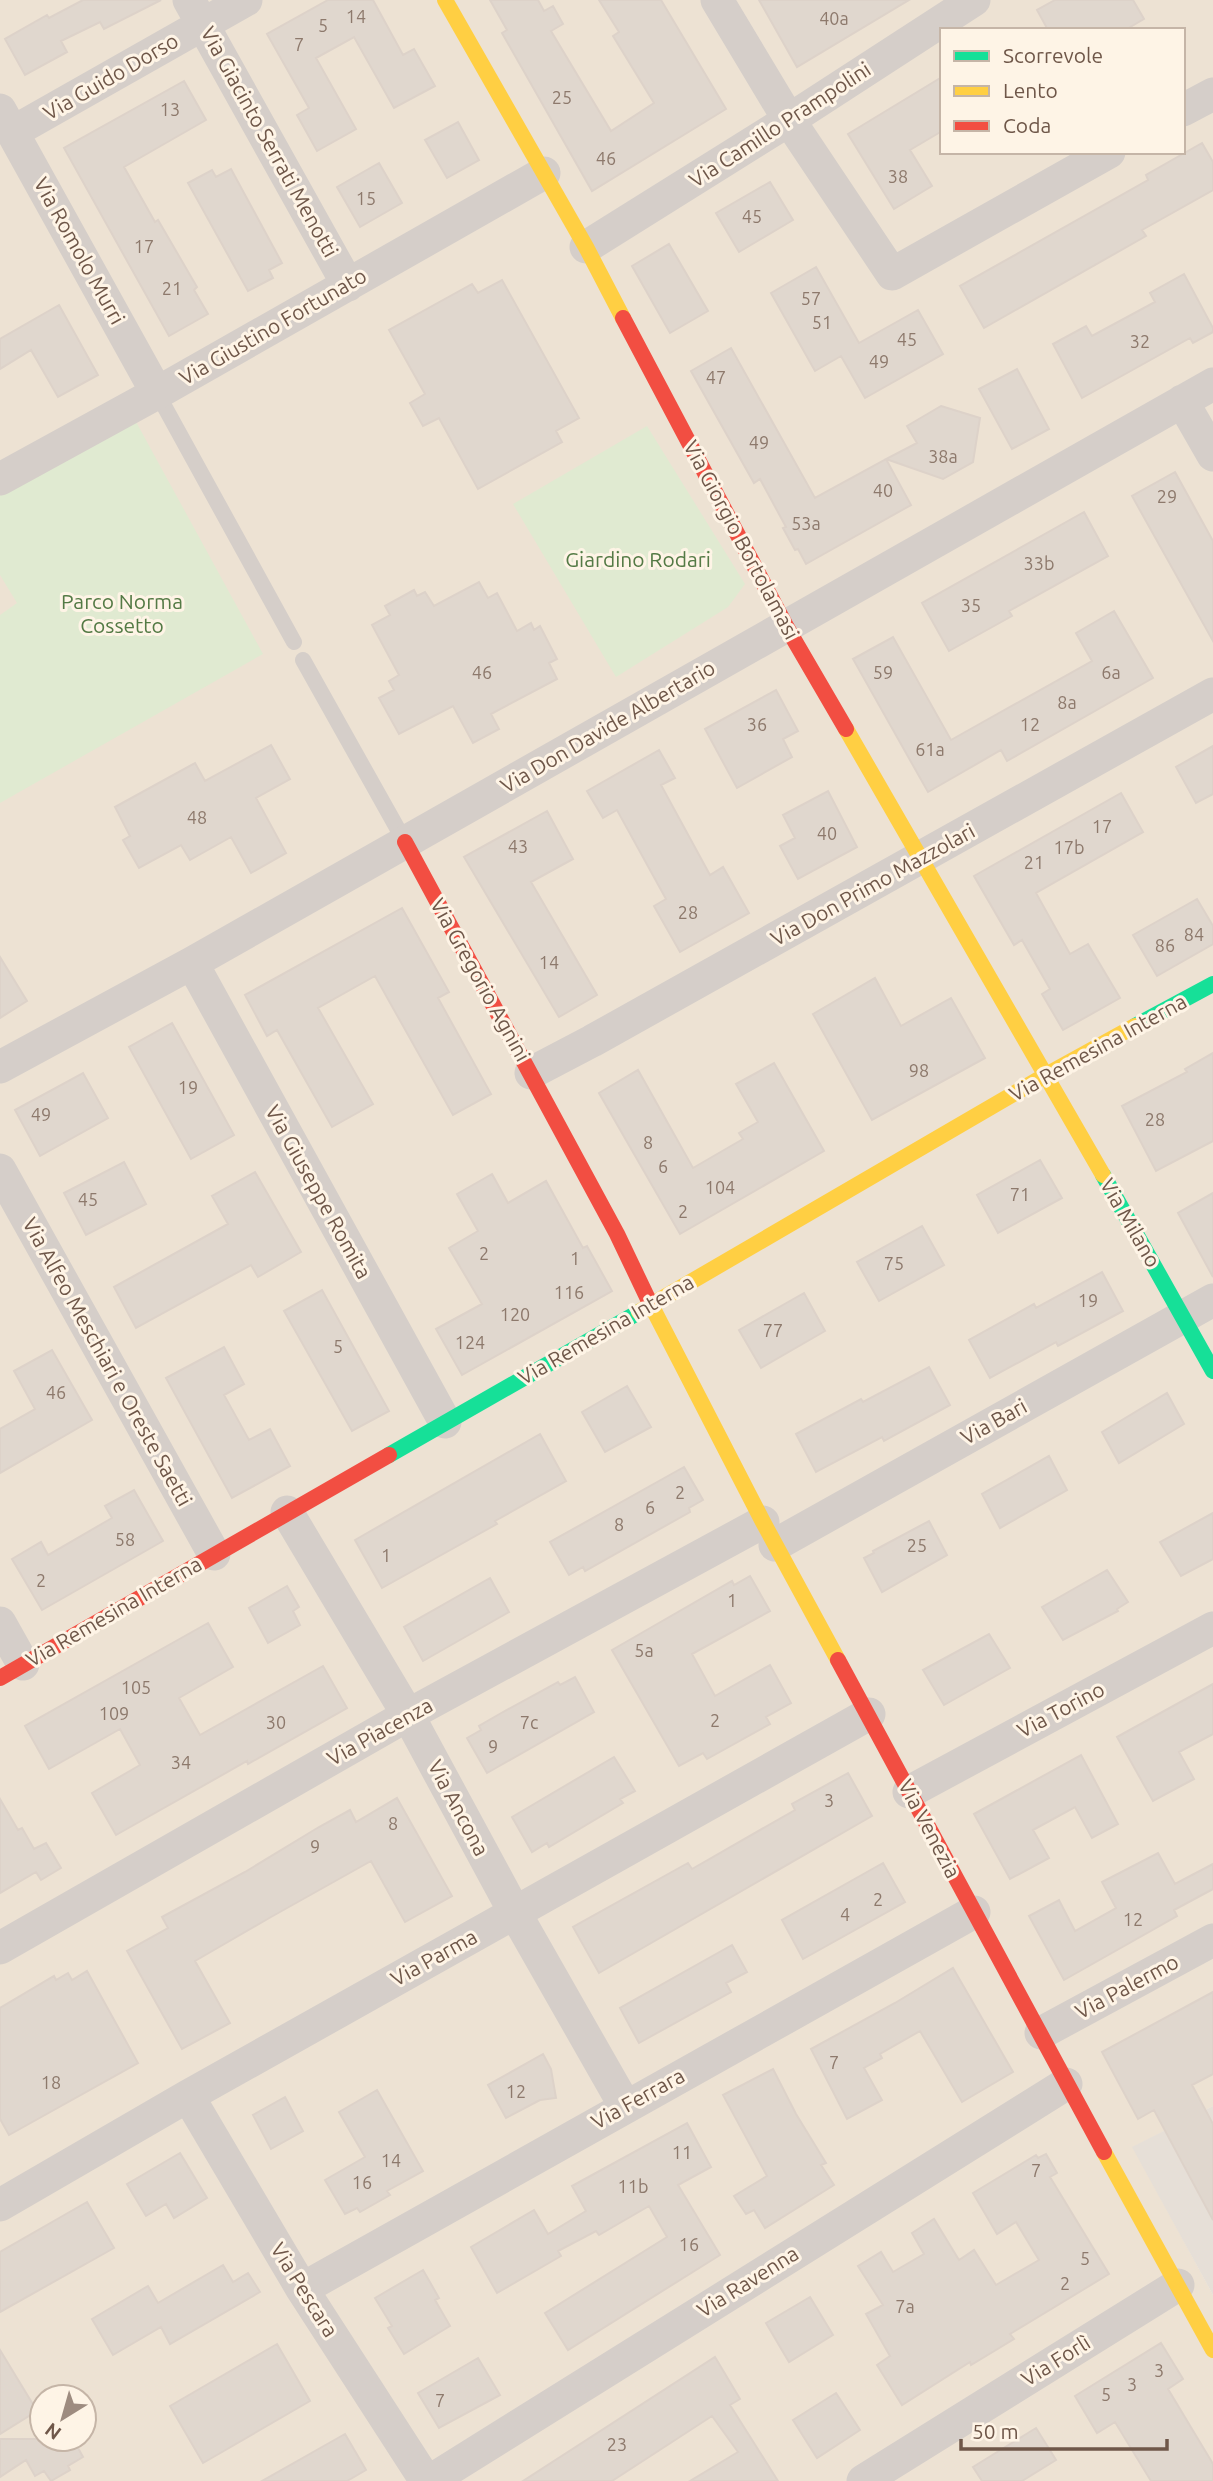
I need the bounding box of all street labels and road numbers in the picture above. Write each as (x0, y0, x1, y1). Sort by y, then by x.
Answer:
street label: Via Giacinto Serrati Menotti (196, 22, 343, 261)
street label: Via Guido Dorso (39, 28, 182, 124)
street label: Via Camillo Prampolini (684, 57, 875, 192)
street label: Via Romolo Murri (30, 173, 130, 328)
street label: Via Giustino Fortunato (175, 263, 370, 390)
street label: Via Giorgio Bortolamasi (679, 436, 805, 643)
street label: Via Don Davide Albertario (496, 655, 719, 797)
street label: Via Don Primo Mazzolari (766, 818, 979, 950)
street label: Via Gregorio Agnini (426, 894, 536, 1065)
street label: Via Remesina Interna (1005, 988, 1190, 1106)
street label: Via Giuseppe Romita (261, 1100, 377, 1283)
street label: Via Milano (1096, 1174, 1166, 1271)
street label: Via Alfeo Meschiari e Oreste Saetti (18, 1213, 197, 1510)
street label: Via Remesina Interna (513, 1269, 698, 1389)
street label: Via Bari (956, 1393, 1031, 1449)
street label: Via Remesina Interna (21, 1551, 206, 1671)
street label: Via Torino (1013, 1676, 1108, 1742)
street label: Via Piacenza (323, 1692, 436, 1770)
street label: Via Ancona (424, 1755, 494, 1860)
street label: Via Venezia (894, 1775, 966, 1882)
street label: Via Parma (386, 1924, 481, 1991)
street label: Via Palermo (1071, 1949, 1182, 2023)
street label: Via Ferrara (587, 2063, 688, 2134)
street label: Via Pescara (266, 2238, 343, 2341)
street label: Via Ravenna (692, 2240, 803, 2322)
street label: Via Forlì (1017, 2330, 1094, 2391)

